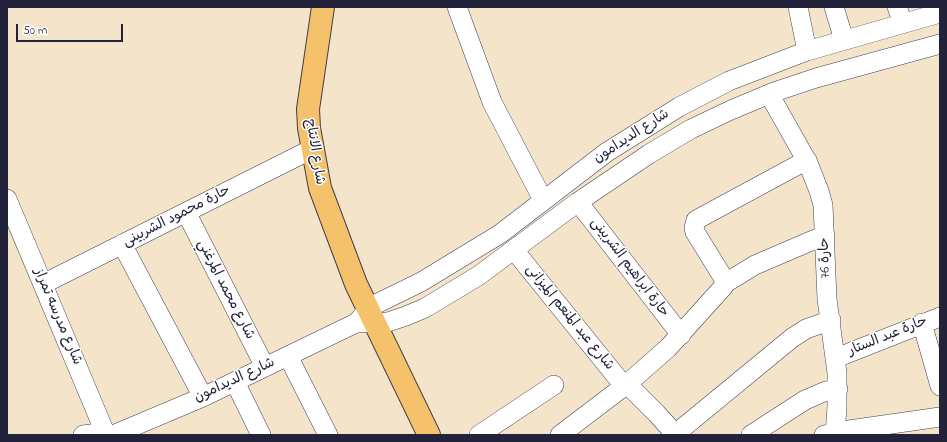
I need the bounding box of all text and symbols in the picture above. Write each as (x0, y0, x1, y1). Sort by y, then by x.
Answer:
scale bar (18, 16, 125, 42)
text: 50 m (23, 22, 47, 40)
street label: شارع الديدامون (591, 106, 673, 168)
street label: شارع الانتاج (301, 118, 327, 186)
street label: حارة محمود الشربينى (120, 183, 234, 251)
street label: حارة ابراهيم الشربينى (586, 215, 672, 321)
street label: شارع محمد المرغني (193, 237, 257, 343)
street label: حارة 76 (817, 237, 835, 279)
street label: شارع عبد المنعم الميزانى (521, 262, 617, 374)
street label: شارع مدرسه تمراز (29, 266, 85, 368)
street label: حارة عبد الستار (846, 313, 930, 361)
street label: شارع الديدامون (192, 355, 278, 407)

